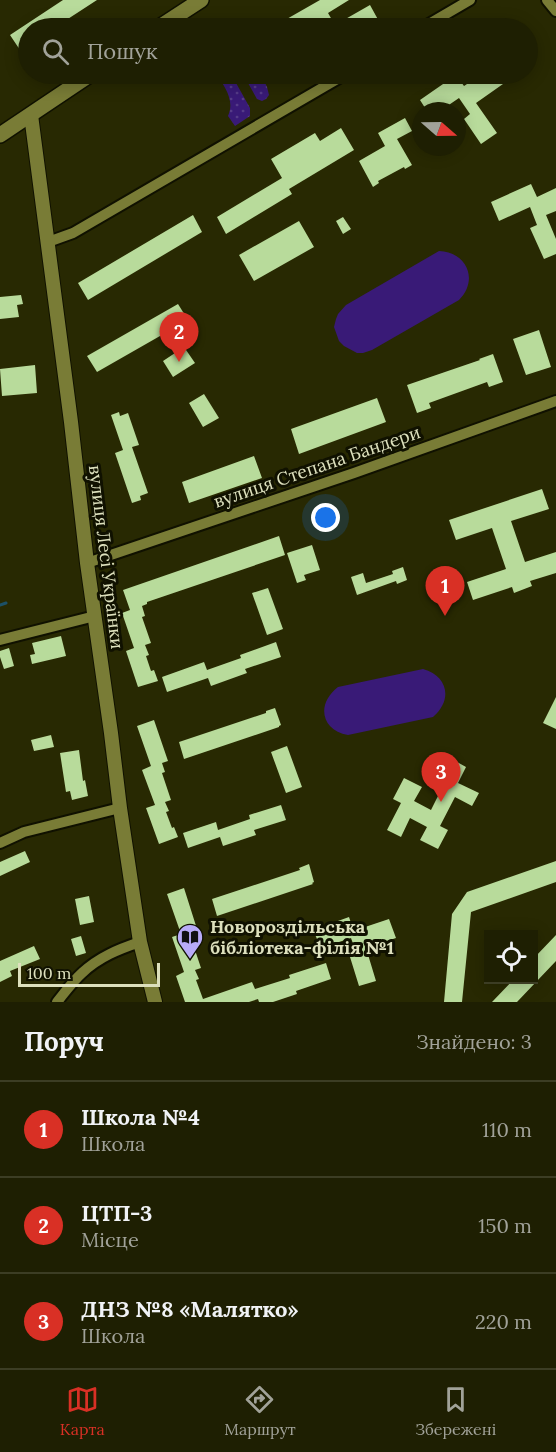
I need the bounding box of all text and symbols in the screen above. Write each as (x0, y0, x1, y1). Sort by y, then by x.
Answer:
search box (18, 18, 538, 84)
icon: search (39, 35, 72, 68)
text: Пошук (87, 37, 158, 65)
north arrow (412, 102, 466, 156)
pin: 2 (160, 312, 198, 362)
street label: вулиця Степана Бандери (210, 420, 423, 513)
street label: вулиця Лесі Українки (84, 463, 129, 650)
your location (311, 503, 340, 532)
pin: 1 (426, 566, 464, 616)
pin: 3 (422, 752, 460, 802)
place label: Новороздільська бібліотека-філія №1 (210, 915, 394, 959)
library icon: Новороздільська бібліотека-філія №1 (175, 922, 205, 960)
map controls (484, 930, 538, 984)
button: locate (484, 930, 538, 984)
scale bar (18, 960, 160, 988)
text: 100 m (27, 963, 71, 983)
text: Поруч (24, 1025, 104, 1058)
text: Знайдено: 3 (416, 1029, 532, 1054)
text: Школа №4 (81, 1103, 200, 1131)
text: 1 (39, 1117, 48, 1142)
text: 110 m (482, 1117, 532, 1142)
text: Школа (81, 1131, 145, 1156)
text: ЦТП-3 (81, 1199, 152, 1227)
text: 2 (38, 1213, 49, 1238)
text: 150 m (478, 1213, 532, 1238)
text: Місце (81, 1227, 139, 1252)
text: ДНЗ №8 «Малятко» (81, 1295, 298, 1323)
text: 3 (38, 1309, 49, 1334)
text: 220 m (475, 1309, 532, 1334)
text: Школа (81, 1323, 145, 1348)
tab: Карта (60, 1383, 105, 1439)
tab: Маршрут (224, 1383, 296, 1439)
tab: Збережені (415, 1383, 496, 1439)

